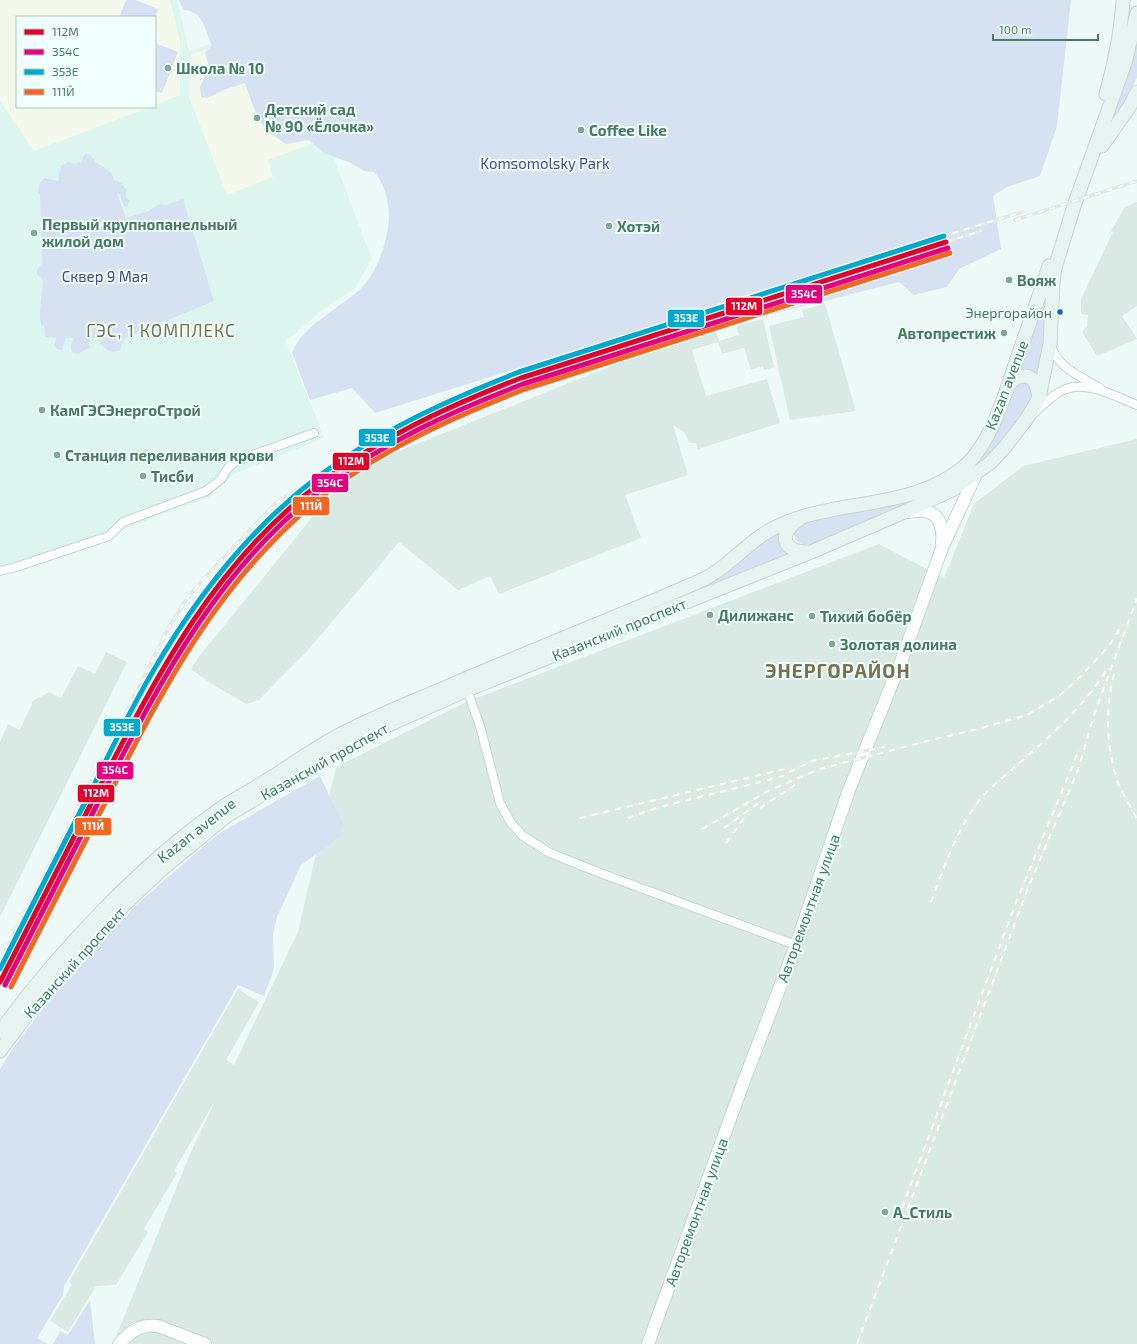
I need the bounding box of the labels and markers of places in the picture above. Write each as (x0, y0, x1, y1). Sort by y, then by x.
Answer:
place label: Школа № 10 (176, 59, 264, 77)
marker: Школа № 10 (163, 63, 173, 73)
place label: Детский сад № 90 «Ёлочка» (265, 100, 374, 135)
marker: Детский сад № 90 «Ёлочка» (252, 113, 262, 123)
place label: Coffee Like (589, 121, 667, 139)
marker: Coffee Like (576, 125, 586, 135)
place label: Первый крупнопанельный жилой дом (42, 215, 238, 250)
place label: Хотэй (617, 217, 660, 235)
marker: Хотэй (604, 221, 614, 231)
marker: Первый крупнопанельный жилой дом (29, 228, 39, 238)
place label: Вояж (1017, 271, 1057, 289)
marker: Вояж (1004, 275, 1014, 285)
place label: Энергорайон (965, 304, 1052, 321)
marker: Энергорайон (1055, 307, 1065, 317)
place label: Автопрестиж (898, 324, 997, 342)
marker: Автопрестиж (999, 328, 1009, 338)
place label: КамГЭСЭнергоСтрой (50, 401, 201, 419)
marker: КамГЭСЭнергоСтрой (37, 405, 47, 415)
place label: Станция переливания крови (65, 446, 274, 464)
marker: Станция переливания крови (52, 450, 62, 460)
place label: Тисби (151, 467, 194, 485)
marker: Тисби (138, 471, 148, 481)
place label: Дилижанс (718, 606, 794, 624)
place label: Тихий бобёр (820, 607, 911, 625)
marker: Дилижанс (705, 610, 715, 620)
marker: Тихий бобёр (807, 611, 817, 621)
place label: Золотая долина (840, 635, 957, 653)
marker: Золотая долина (827, 639, 837, 649)
place label: А_Стиль (893, 1203, 952, 1221)
marker: А_Стиль (880, 1207, 890, 1217)

